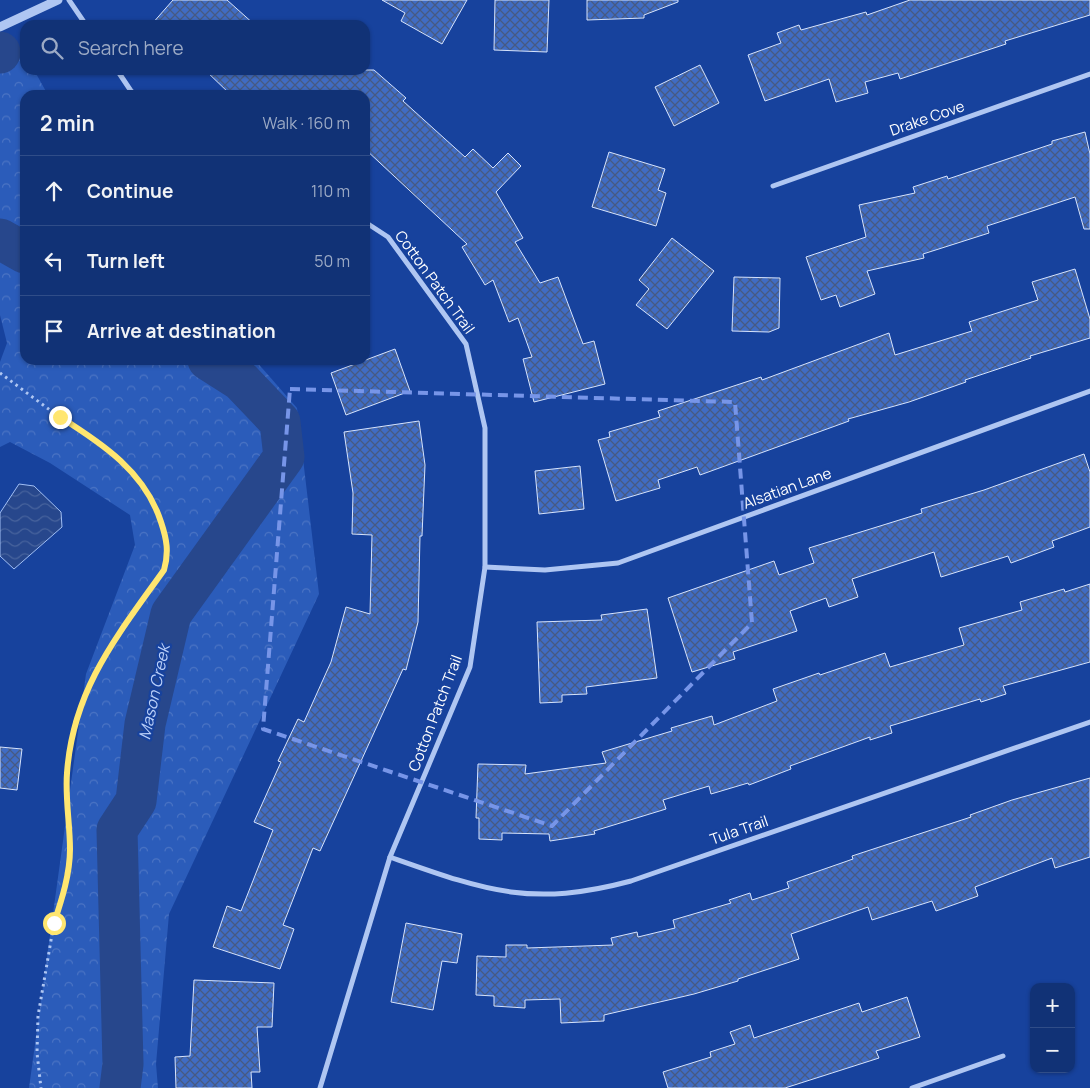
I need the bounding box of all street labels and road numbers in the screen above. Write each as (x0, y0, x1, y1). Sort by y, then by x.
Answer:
street label: Drake Cove (887, 95, 967, 141)
street label: Cotton Patch Trail (390, 226, 480, 338)
street label: Alsatian Lane (740, 462, 834, 514)
street label: Cotton Patch Trail (403, 652, 467, 774)
street label: Tula Trail (707, 810, 771, 850)

